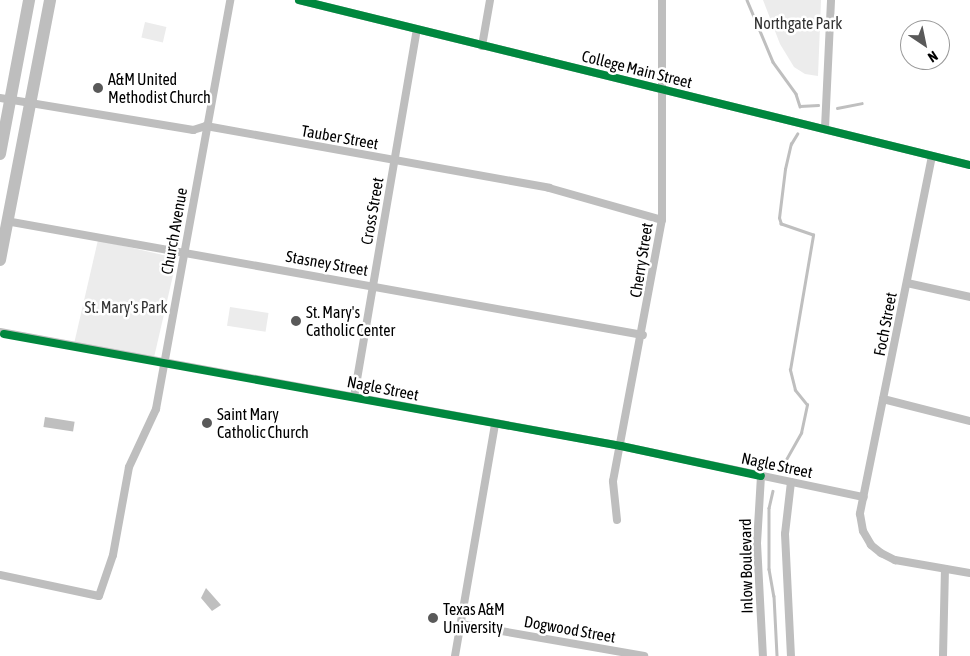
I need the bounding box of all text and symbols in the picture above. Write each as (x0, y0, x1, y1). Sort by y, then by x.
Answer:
park label: Northgate Park (754, 13, 842, 33)
north arrow (900, 20, 950, 70)
street label: College Main Street (580, 46, 694, 92)
text: N (925, 48, 941, 66)
place label: A&M United Methodist Church (108, 69, 211, 107)
marker: A&M United Methodist Church (92, 82, 104, 94)
street label: Tauber Street (300, 121, 380, 153)
street label: Cross Street (357, 176, 387, 246)
street label: Church Avenue (157, 186, 191, 276)
street label: Cherry Street (626, 221, 656, 299)
street label: Stasney Street (284, 246, 370, 280)
street label: Foch Street (869, 290, 901, 358)
park label: St. Mary's Park (84, 297, 168, 317)
place label: St. Mary's Catholic Center (306, 302, 395, 340)
marker: St. Mary's Catholic Center (290, 315, 302, 327)
street label: Nagle Street (346, 372, 420, 404)
place label: Saint Mary Catholic Church (217, 404, 309, 442)
marker: Saint Mary Catholic Church (201, 417, 213, 429)
street label: Nagle Street (740, 448, 814, 482)
street label: Inlow Boulevard (736, 518, 756, 614)
place label: Texas A&M University (443, 599, 505, 637)
street label: Dogwood Street (523, 611, 617, 647)
marker: Texas A&M University (427, 612, 439, 624)

